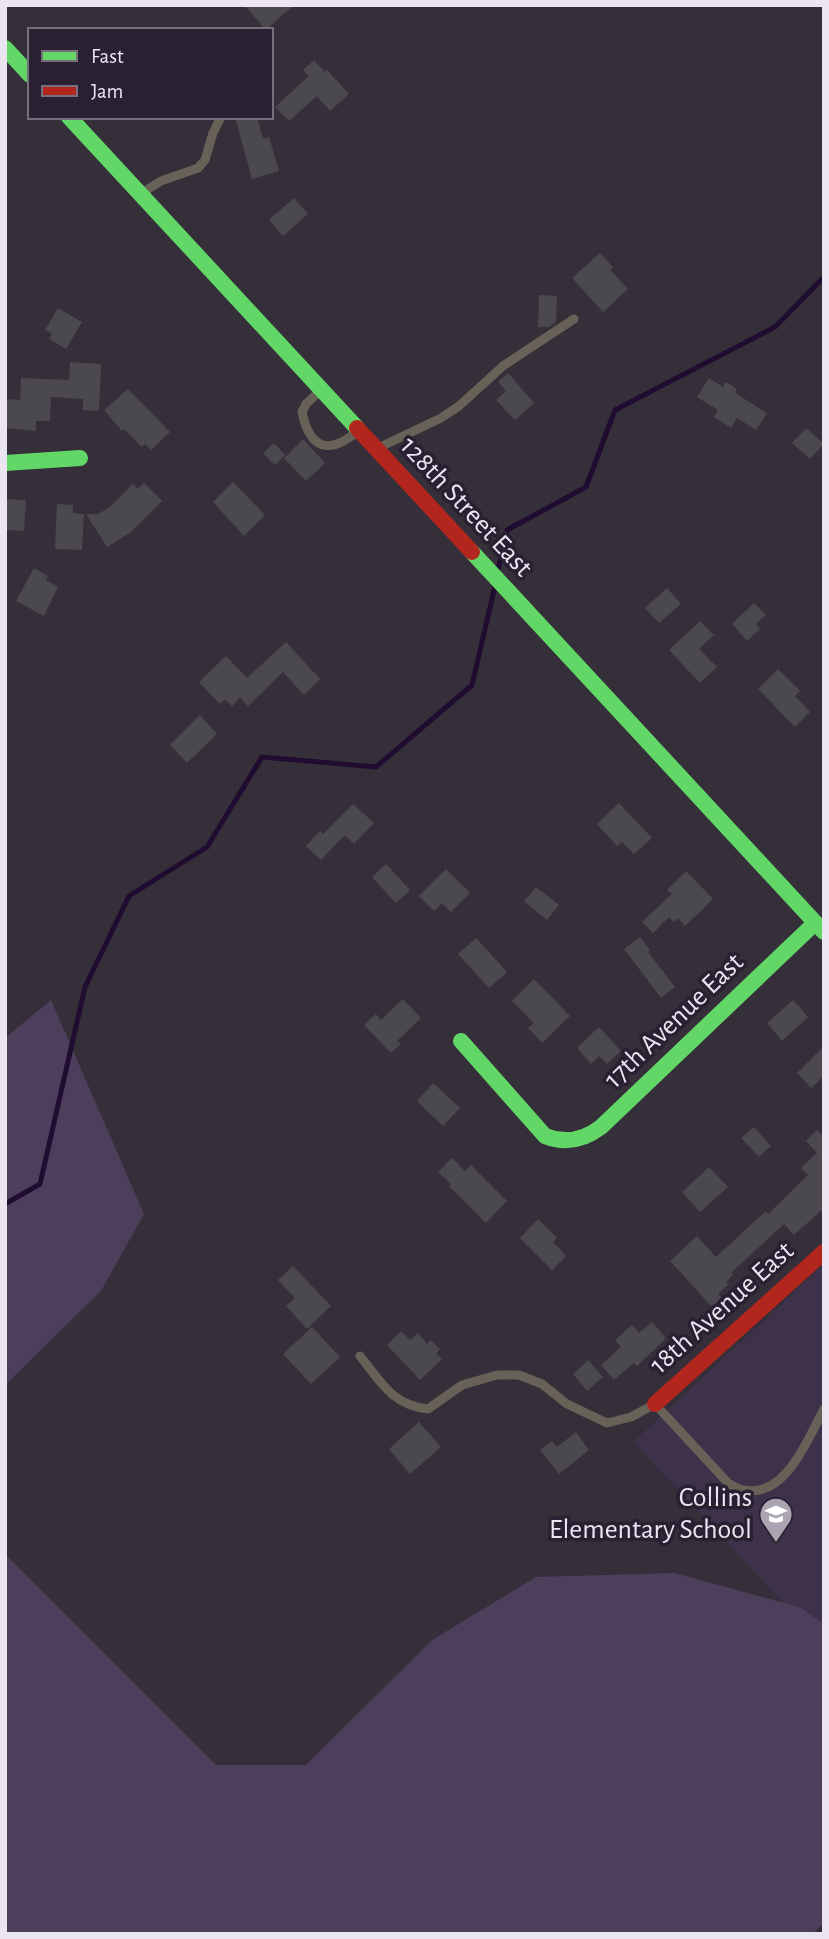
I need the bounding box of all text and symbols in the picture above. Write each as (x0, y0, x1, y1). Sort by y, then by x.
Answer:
legend (28, 28, 273, 119)
text: Fast (91, 46, 124, 67)
text: Jam (91, 81, 123, 102)
street label: 128th Street East (395, 432, 537, 582)
street label: 17th Avenue East (599, 948, 749, 1094)
street label: 18th Avenue East (645, 1237, 799, 1379)
place label: Collins Elementary School (549, 1484, 752, 1544)
school or university icon: Collins Elementary School (757, 1495, 795, 1544)

